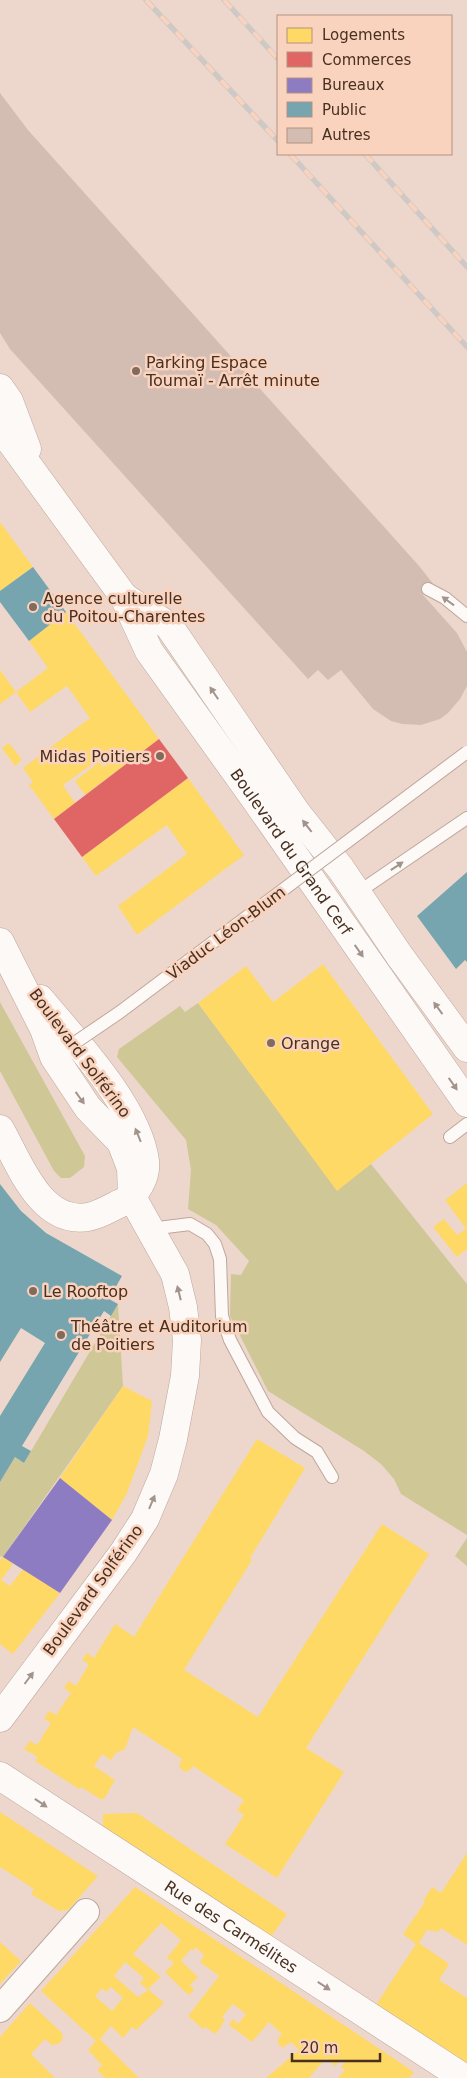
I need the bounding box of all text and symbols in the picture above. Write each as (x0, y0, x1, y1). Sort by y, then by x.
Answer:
legend (277, 15, 452, 155)
text: Logements (322, 26, 405, 44)
text: Commerces (322, 51, 411, 69)
text: Bureaux (322, 76, 385, 94)
text: Public (322, 101, 366, 119)
text: Autres (322, 126, 371, 144)
place label: Parking Espace Toumaï - Arrêt minute (145, 353, 320, 390)
marker: Parking Espace Toumaï - Arrêt minute (130, 365, 142, 377)
place label: Agence culturelle du Poitou-Charentes (43, 589, 205, 626)
one-way arrow (442, 596, 455, 607)
marker: Agence culturelle du Poitou-Charentes (27, 601, 39, 613)
one-way arrow (209, 686, 219, 699)
place label: Midas Poitiers (40, 747, 150, 766)
marker: Midas Poitiers (154, 750, 166, 762)
street label: Boulevard du Grand Cerf (227, 765, 356, 939)
one-way arrow (301, 820, 312, 833)
one-way arrow (391, 861, 404, 871)
street label: Viaduc Léon-Blum (163, 882, 289, 984)
one-way arrow (354, 944, 364, 958)
street label: Boulevard Solférino (25, 985, 135, 1121)
one-way arrow (433, 1001, 443, 1015)
place label: Orange (281, 1034, 340, 1053)
marker: Orange (265, 1037, 277, 1049)
one-way arrow (448, 1077, 458, 1090)
one-way arrow (75, 1091, 85, 1105)
one-way arrow (134, 1127, 142, 1142)
place label: Le Rooftop (43, 1282, 128, 1301)
marker: Le Rooftop (27, 1285, 39, 1297)
one-way arrow (175, 1285, 183, 1300)
place label: Théâtre et Auditorium de Poitiers (70, 1317, 248, 1354)
marker: Théâtre et Auditorium de Poitiers (55, 1329, 67, 1341)
one-way arrow (148, 1495, 156, 1509)
street label: Boulevard Solférino (39, 1521, 147, 1659)
one-way arrow (24, 1671, 34, 1685)
one-way arrow (34, 1798, 47, 1808)
street label: Rue des Carmélites (161, 1876, 301, 1977)
one-way arrow (317, 1982, 331, 1991)
scale bar (292, 2030, 380, 2062)
text: 20 m (300, 2039, 338, 2057)

